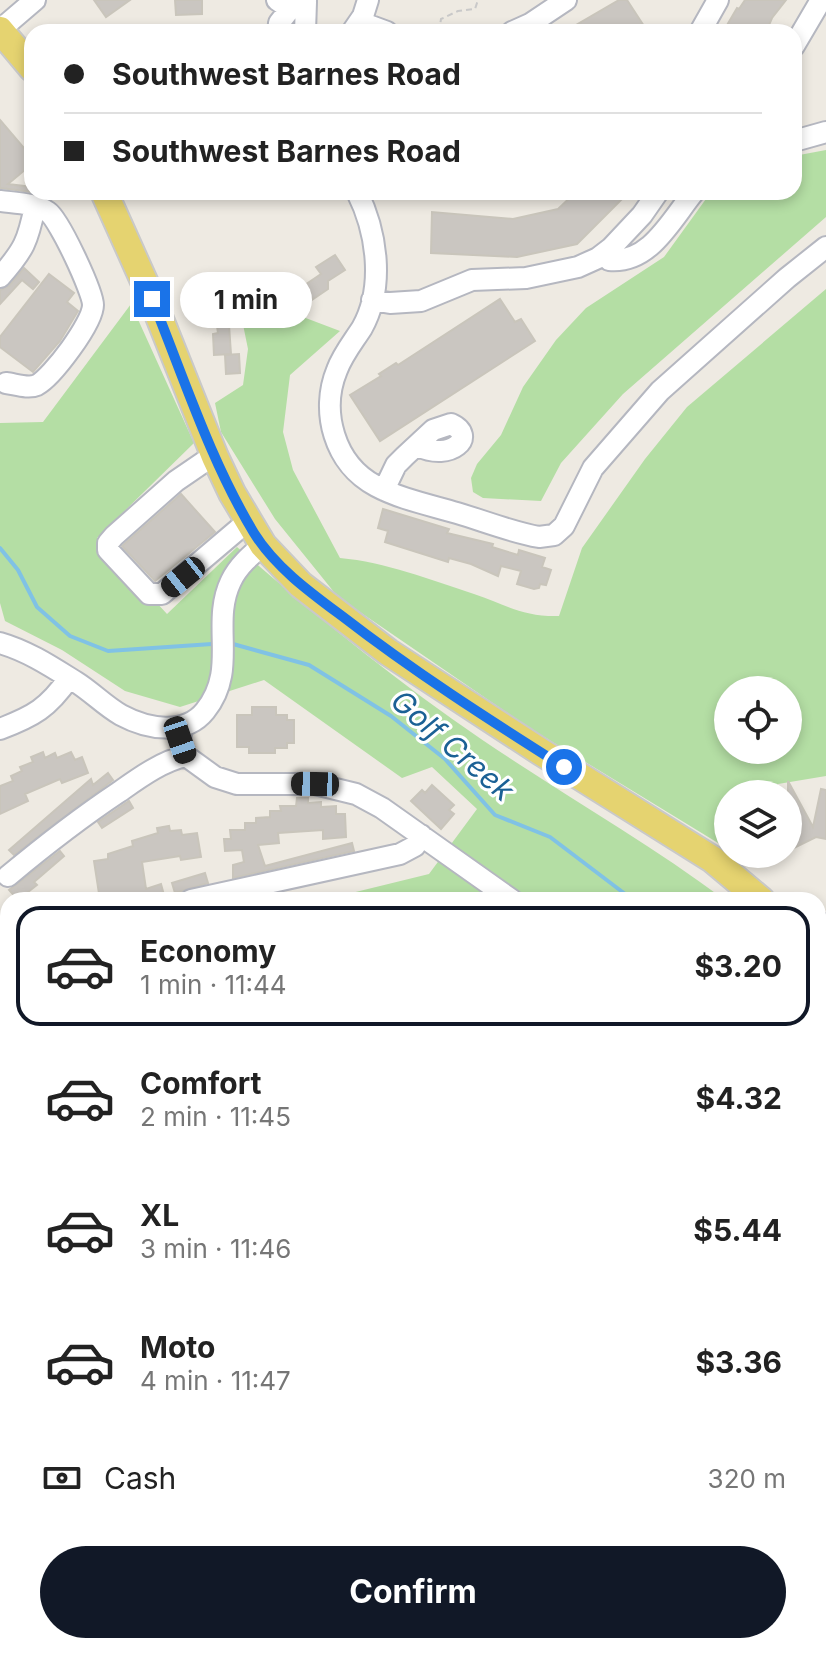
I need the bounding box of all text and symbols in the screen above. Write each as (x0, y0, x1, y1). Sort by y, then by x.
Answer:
text: Southwest Barnes Road (112, 56, 461, 92)
text: Southwest Barnes Road (112, 133, 461, 169)
callout: 1 min (180, 271, 312, 327)
route end (134, 281, 170, 317)
text: 1 min (214, 284, 278, 315)
car (157, 553, 209, 601)
map controls (714, 676, 802, 868)
button: locate (714, 676, 802, 764)
water label: Golf Creek (384, 682, 522, 808)
car (161, 713, 199, 767)
route start (546, 749, 582, 785)
car (291, 772, 339, 796)
button: layers (714, 780, 802, 868)
icon: car (44, 930, 116, 1002)
text: Economy (140, 933, 276, 969)
text: $3.20 (694, 948, 782, 984)
text: 1 min · 11:44 (140, 969, 287, 1000)
icon: car (44, 1062, 116, 1134)
text: Comfort (140, 1065, 261, 1101)
text: $4.32 (695, 1080, 782, 1116)
text: 2 min · 11:45 (140, 1101, 291, 1132)
icon: car (44, 1194, 116, 1266)
text: XL (140, 1197, 179, 1233)
text: $5.44 (693, 1212, 782, 1248)
text: 3 min · 11:46 (140, 1233, 291, 1264)
icon: car (44, 1326, 116, 1398)
text: Moto (140, 1329, 215, 1365)
text: $3.36 (695, 1344, 782, 1380)
text: 4 min · 11:47 (140, 1365, 291, 1396)
icon: cash (40, 1456, 84, 1500)
text: Cash (104, 1460, 176, 1496)
text: 320 m (708, 1463, 786, 1494)
button: Confirm (40, 1546, 786, 1638)

